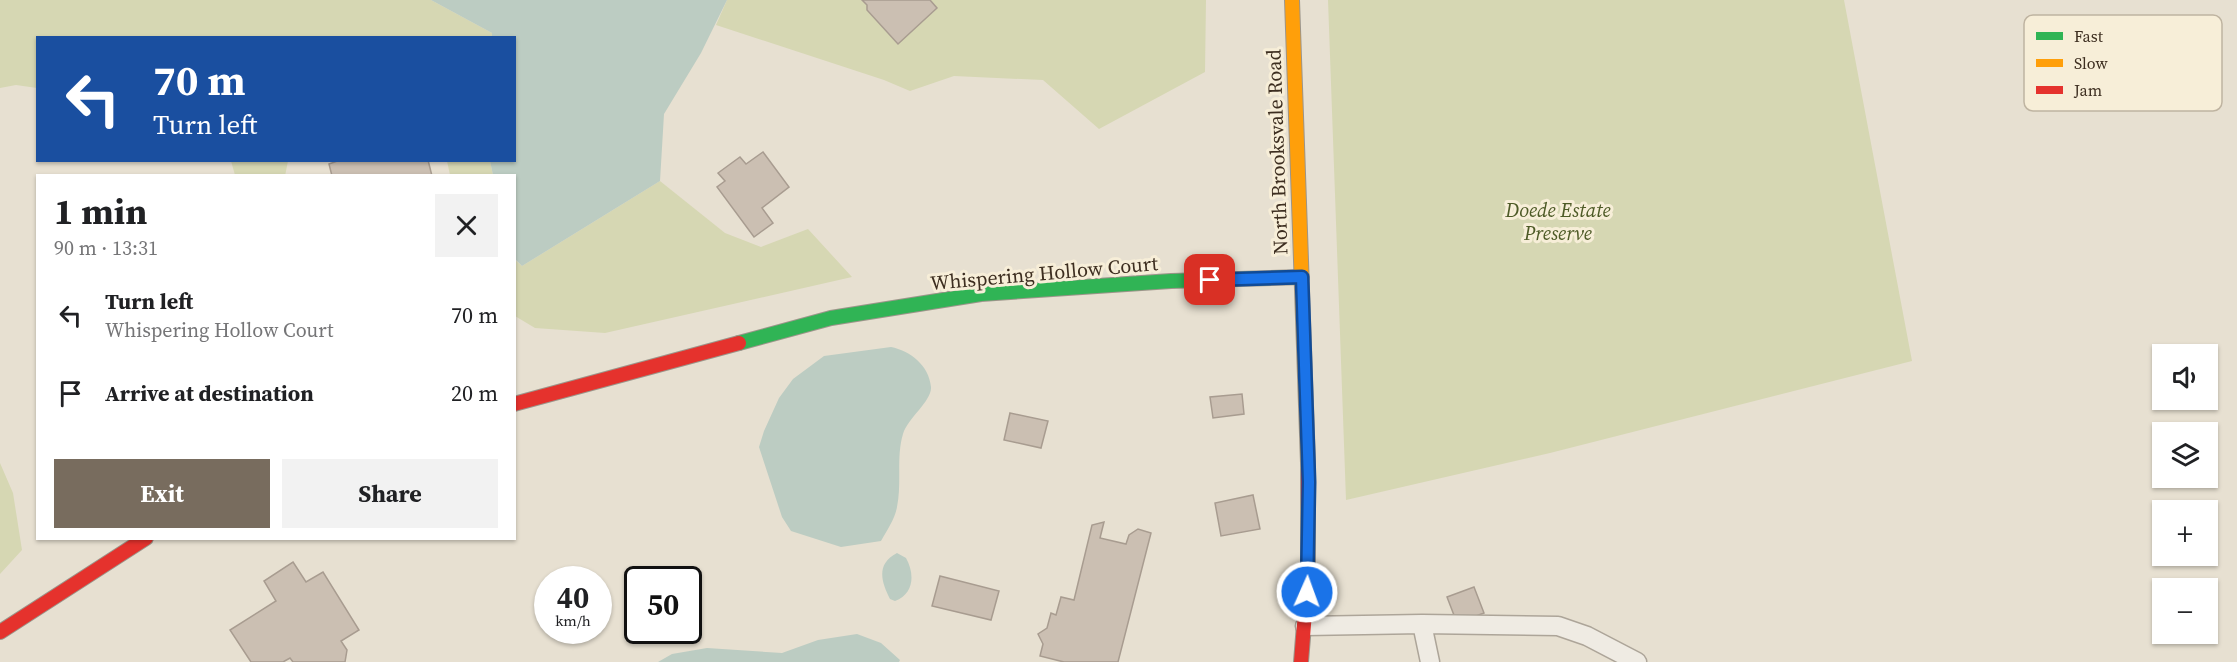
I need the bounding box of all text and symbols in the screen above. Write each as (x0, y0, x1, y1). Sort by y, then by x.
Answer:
legend (2024, 15, 2222, 111)
text: Fast (2074, 25, 2104, 47)
street label: North Brooksvale Road (1259, 48, 1295, 255)
text: 70 m (153, 51, 246, 109)
text: Slow (2074, 52, 2109, 74)
icon: left (54, 60, 132, 138)
text: Jam (2073, 79, 2102, 101)
text: Turn left (153, 106, 257, 143)
text: 1 min (54, 187, 147, 236)
button: close (435, 194, 498, 257)
park label: Doede Estate Preserve (1504, 196, 1611, 247)
text: 90 m · 13:31 (54, 234, 158, 262)
street label: Whispering Hollow Court (929, 249, 1160, 297)
pin (1184, 254, 1235, 305)
icon: arrive (1193, 263, 1226, 296)
text: Turn left (105, 286, 193, 316)
icon: left (54, 299, 87, 332)
text: 70 m (451, 300, 498, 330)
text: Whispering Hollow Court (105, 316, 334, 344)
map controls (2152, 344, 2218, 644)
button: sound (2152, 344, 2218, 410)
icon: arrive (54, 377, 87, 410)
text: Arrive at destination (105, 378, 314, 408)
text: 20 m (451, 378, 498, 408)
button: layers (2152, 422, 2218, 488)
button: Exit (54, 459, 270, 528)
button: Share (282, 459, 498, 528)
button: + (2152, 500, 2218, 566)
position arrow (1275, 560, 1339, 624)
speed limit sign: 50 (624, 566, 702, 644)
text: 40 (557, 577, 589, 618)
button: − (2152, 578, 2218, 644)
text: km/h (555, 610, 591, 631)

